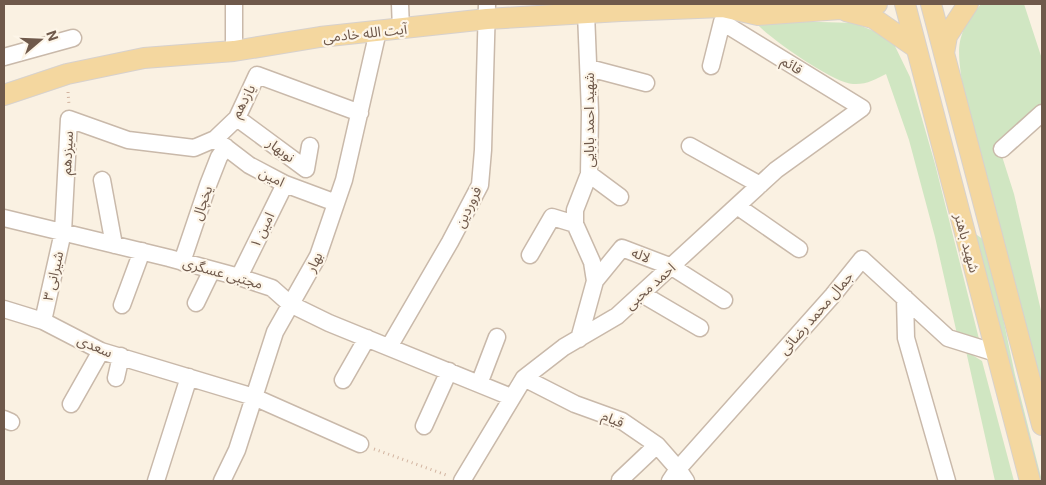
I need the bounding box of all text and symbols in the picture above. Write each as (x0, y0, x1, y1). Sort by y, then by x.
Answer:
north arrow (15, 15, 65, 65)
street label: آیت الله خادمی (322, 21, 409, 46)
text: N (43, 28, 61, 43)
street label: قائم (777, 52, 806, 80)
street label: شهید احمد بابایی (581, 72, 598, 167)
street label: یازدهم (228, 82, 261, 122)
street label: سیزدهم (58, 131, 79, 175)
street label: نوبهار (263, 134, 298, 166)
street label: امین (256, 164, 287, 191)
street label: یخچال (189, 183, 217, 223)
street label: فروردین (451, 184, 485, 231)
street label: امین ۱ (247, 210, 278, 251)
street label: شهید باهنر (950, 211, 983, 275)
street label: لاله (629, 244, 653, 266)
street label: بهار (302, 249, 326, 276)
street label: شیرانی ۳ (40, 250, 67, 303)
street label: مجتبی عسگری (181, 254, 265, 293)
street label: احمد محبی (622, 259, 679, 313)
street label: جمال محمد رضائی (776, 268, 857, 358)
street label: سعدی (75, 332, 115, 361)
street label: قیام (598, 407, 626, 433)

